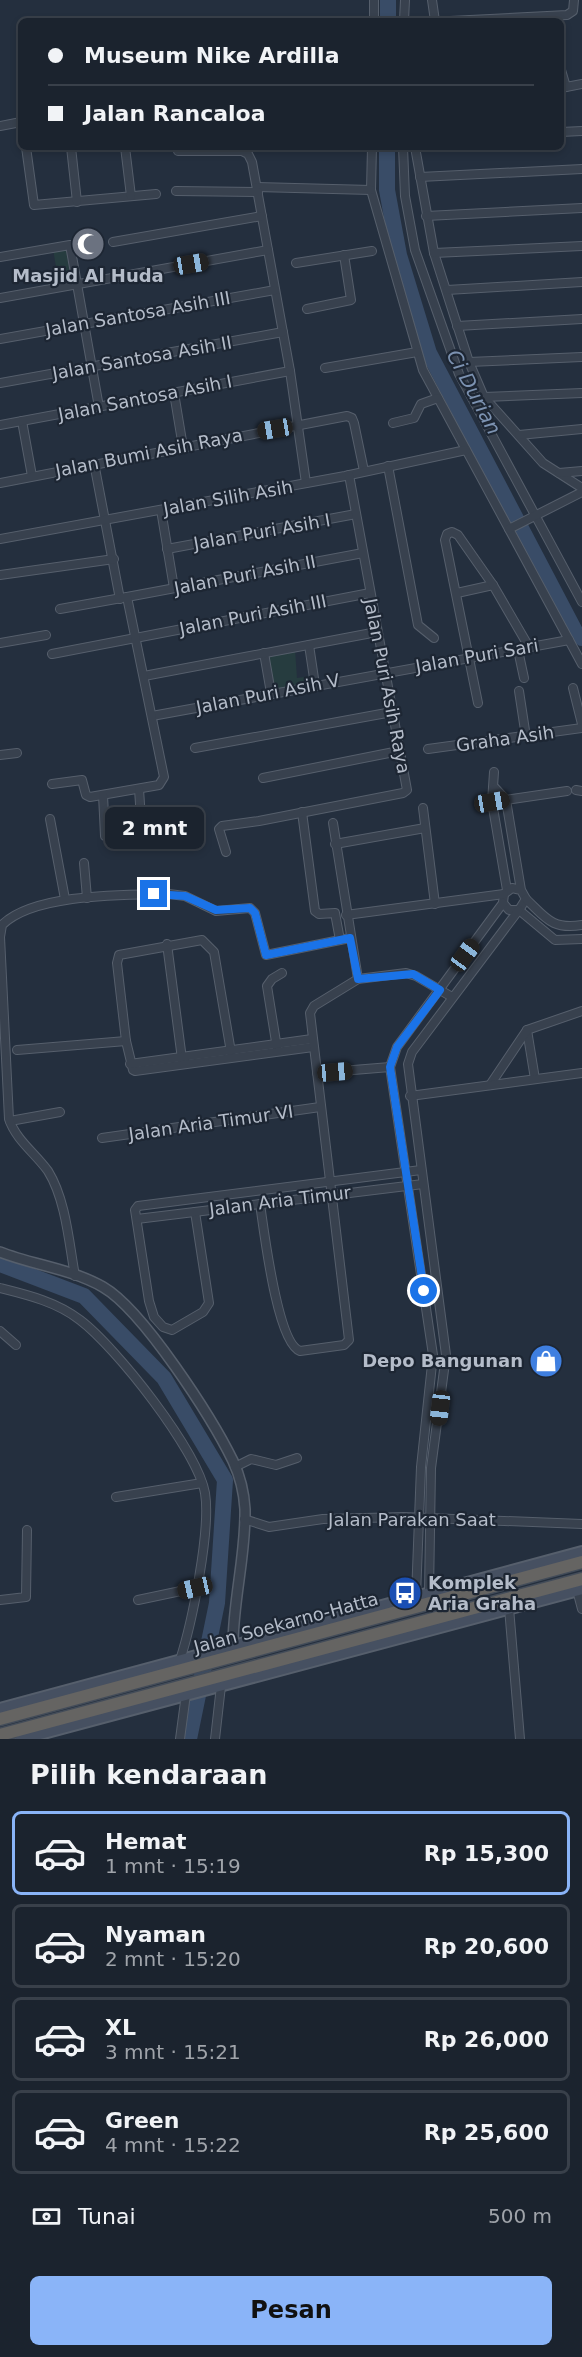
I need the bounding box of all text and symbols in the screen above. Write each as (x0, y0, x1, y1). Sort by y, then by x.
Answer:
text: Museum Nike Ardilla (84, 43, 339, 68)
text: Jalan Rancaloa (84, 101, 266, 126)
mosque icon: Masjid Al Huda (70, 226, 106, 262)
car (172, 252, 210, 276)
place label: Masjid Al Huda (12, 265, 164, 286)
street label: Jalan Santosa Asih III (43, 287, 232, 340)
street label: Jalan Santosa Asih II (49, 331, 233, 384)
water label: Ci Durian (442, 345, 506, 439)
street label: Jalan Santosa Asih I (55, 370, 234, 425)
car (256, 417, 294, 441)
street label: Jalan Bumi Asih Raya (53, 424, 244, 481)
street label: Jalan Silih Asih (161, 476, 294, 519)
street label: Jalan Puri Asih I (191, 509, 332, 554)
street label: Jalan Puri Asih II (171, 550, 318, 599)
street label: Jalan Puri Asih III (177, 590, 328, 639)
street label: Jalan Puri Asih Raya (360, 595, 415, 775)
street label: Jalan Puri Sari (413, 634, 540, 677)
street label: Jalan Puri Asih V (193, 669, 342, 718)
street label: Graha Asih (455, 721, 555, 756)
car (473, 790, 511, 814)
callout: 2 mnt (104, 807, 204, 849)
text: 2 mnt (122, 816, 187, 840)
route end (140, 880, 167, 907)
car (447, 935, 483, 975)
car (316, 1061, 354, 1083)
street label: Jalan Aria Timur VI (126, 1101, 295, 1145)
street label: Jalan Aria Timur (207, 1181, 353, 1220)
route start (410, 1277, 437, 1304)
shop icon: Depo Bangunan (528, 1343, 564, 1379)
place label: Depo Bangunan (362, 1350, 523, 1371)
car (429, 1389, 451, 1427)
street label: Jalan Parakan Saat (327, 1509, 496, 1530)
place label: Komplek Aria Graha (428, 1572, 536, 1614)
car (175, 1575, 215, 1601)
bus stop icon: Komplek Aria Graha (387, 1575, 423, 1611)
street label: Jalan Soekarno-Hatta (190, 1588, 380, 1658)
text: Pilih kendaraan (30, 1759, 267, 1790)
icon: car (33, 1826, 87, 1880)
text: Hemat (105, 1829, 187, 1854)
text: Rp 15,300 (424, 1841, 549, 1866)
text: 1 mnt · 15:19 (105, 1854, 241, 1878)
icon: car (33, 1919, 87, 1973)
text: Nyaman (105, 1922, 206, 1947)
text: Rp 20,600 (424, 1934, 549, 1959)
text: 2 mnt · 15:20 (105, 1947, 241, 1971)
icon: car (33, 2012, 87, 2066)
text: XL (105, 2015, 136, 2040)
text: Rp 26,000 (424, 2027, 549, 2052)
text: 3 mnt · 15:21 (105, 2040, 241, 2064)
icon: car (33, 2105, 87, 2159)
text: Green (105, 2108, 179, 2133)
text: Rp 25,600 (424, 2120, 549, 2145)
text: 4 mnt · 15:22 (105, 2133, 241, 2157)
icon: cash (30, 2200, 63, 2233)
text: Tunai (78, 2204, 136, 2229)
text: 500 m (488, 2204, 552, 2228)
button: Pesan (30, 2276, 552, 2345)

